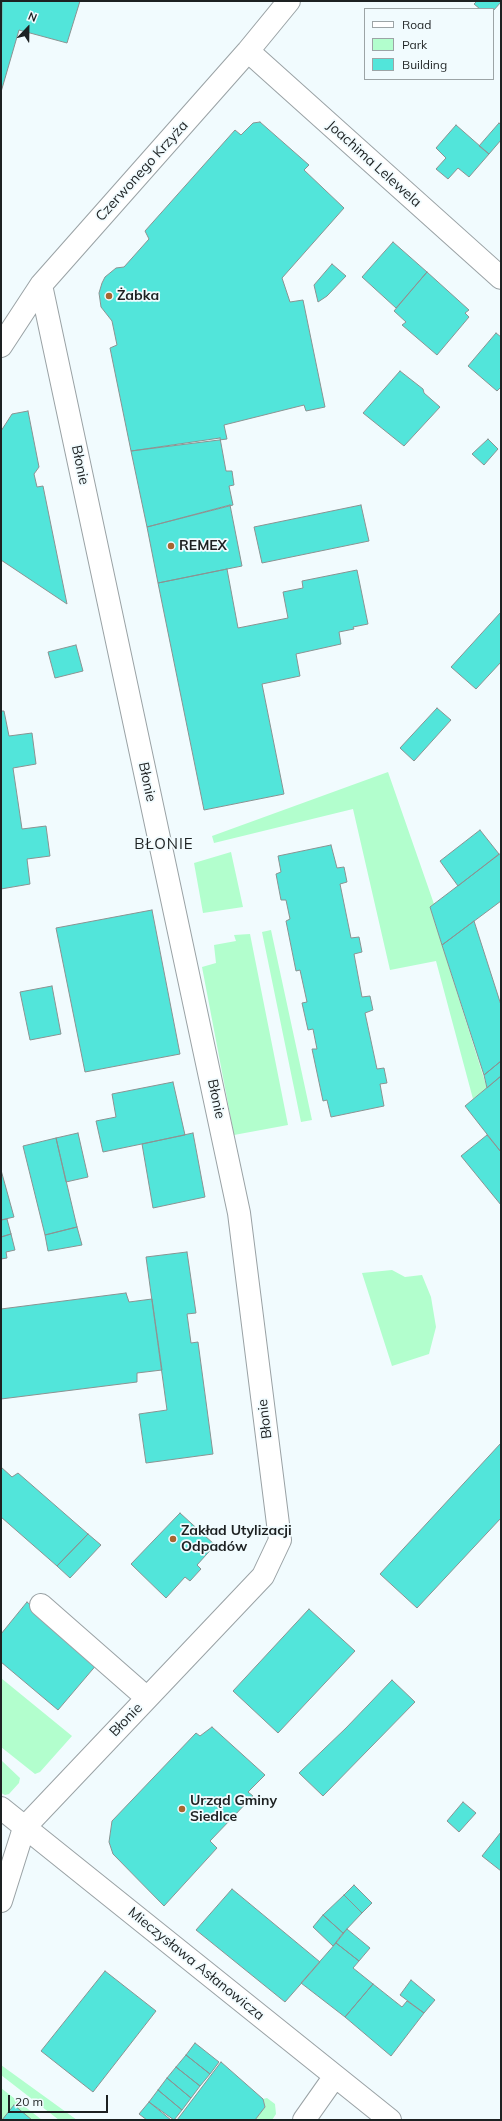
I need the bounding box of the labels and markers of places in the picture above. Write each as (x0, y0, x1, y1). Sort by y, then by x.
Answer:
place label: Żabka (117, 288, 159, 304)
marker: Żabka (104, 291, 114, 301)
place label: REMEX (179, 538, 227, 554)
marker: REMEX (166, 541, 176, 551)
place label: Zakład Utylizacji Odpadów (181, 1523, 292, 1556)
marker: Zakład Utylizacji Odpadów (168, 1534, 178, 1544)
place label: Urząd Gminy Siedlce (190, 1793, 277, 1826)
marker: Urząd Gminy Siedlce (177, 1804, 187, 1814)

